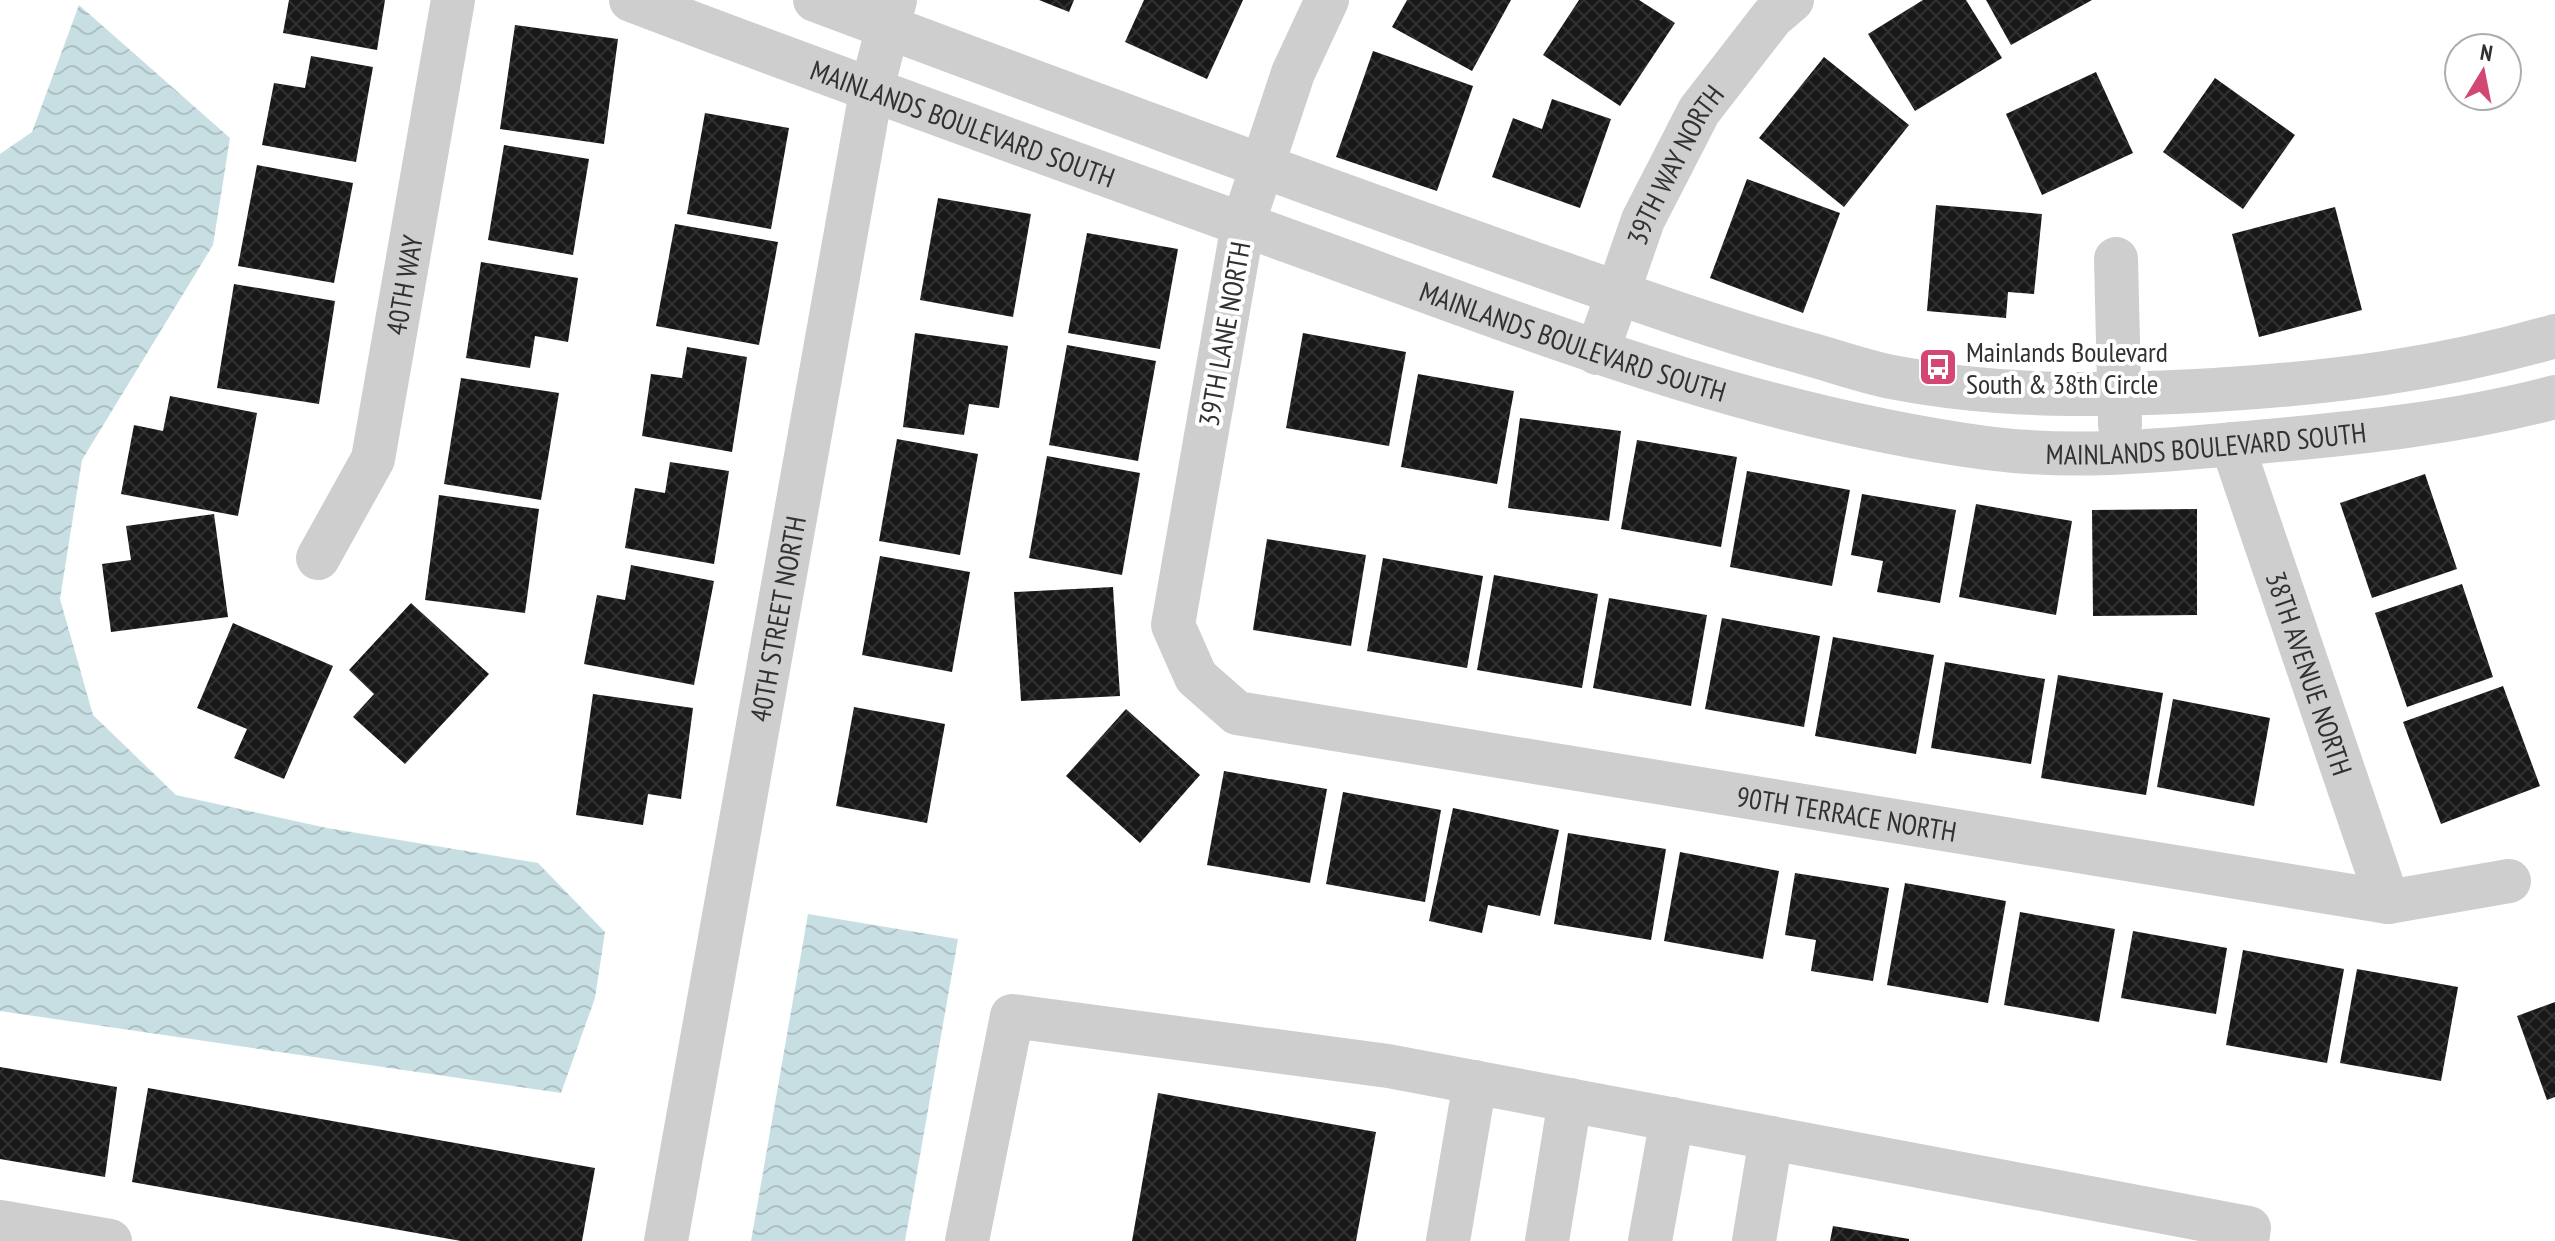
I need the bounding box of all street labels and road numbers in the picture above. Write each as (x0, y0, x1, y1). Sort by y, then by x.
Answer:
street label: MAINLANDS BOULEVARD SOUTH (806, 51, 1120, 195)
street label: 39TH WAY NORTH (1617, 77, 1731, 250)
street label: 40TH WAY (376, 232, 430, 338)
street label: 39TH LANE NORTH (1190, 239, 1258, 429)
street label: MAINLANDS BOULEVARD SOUTH (1415, 272, 1731, 409)
street label: MAINLANDS BOULEVARD SOUTH (2045, 413, 2368, 472)
street label: 40TH STREET NORTH (740, 513, 814, 725)
street label: 38TH AVENUE NORTH (2258, 566, 2362, 780)
street label: 90TH TERRACE NORTH (1734, 777, 1959, 849)

